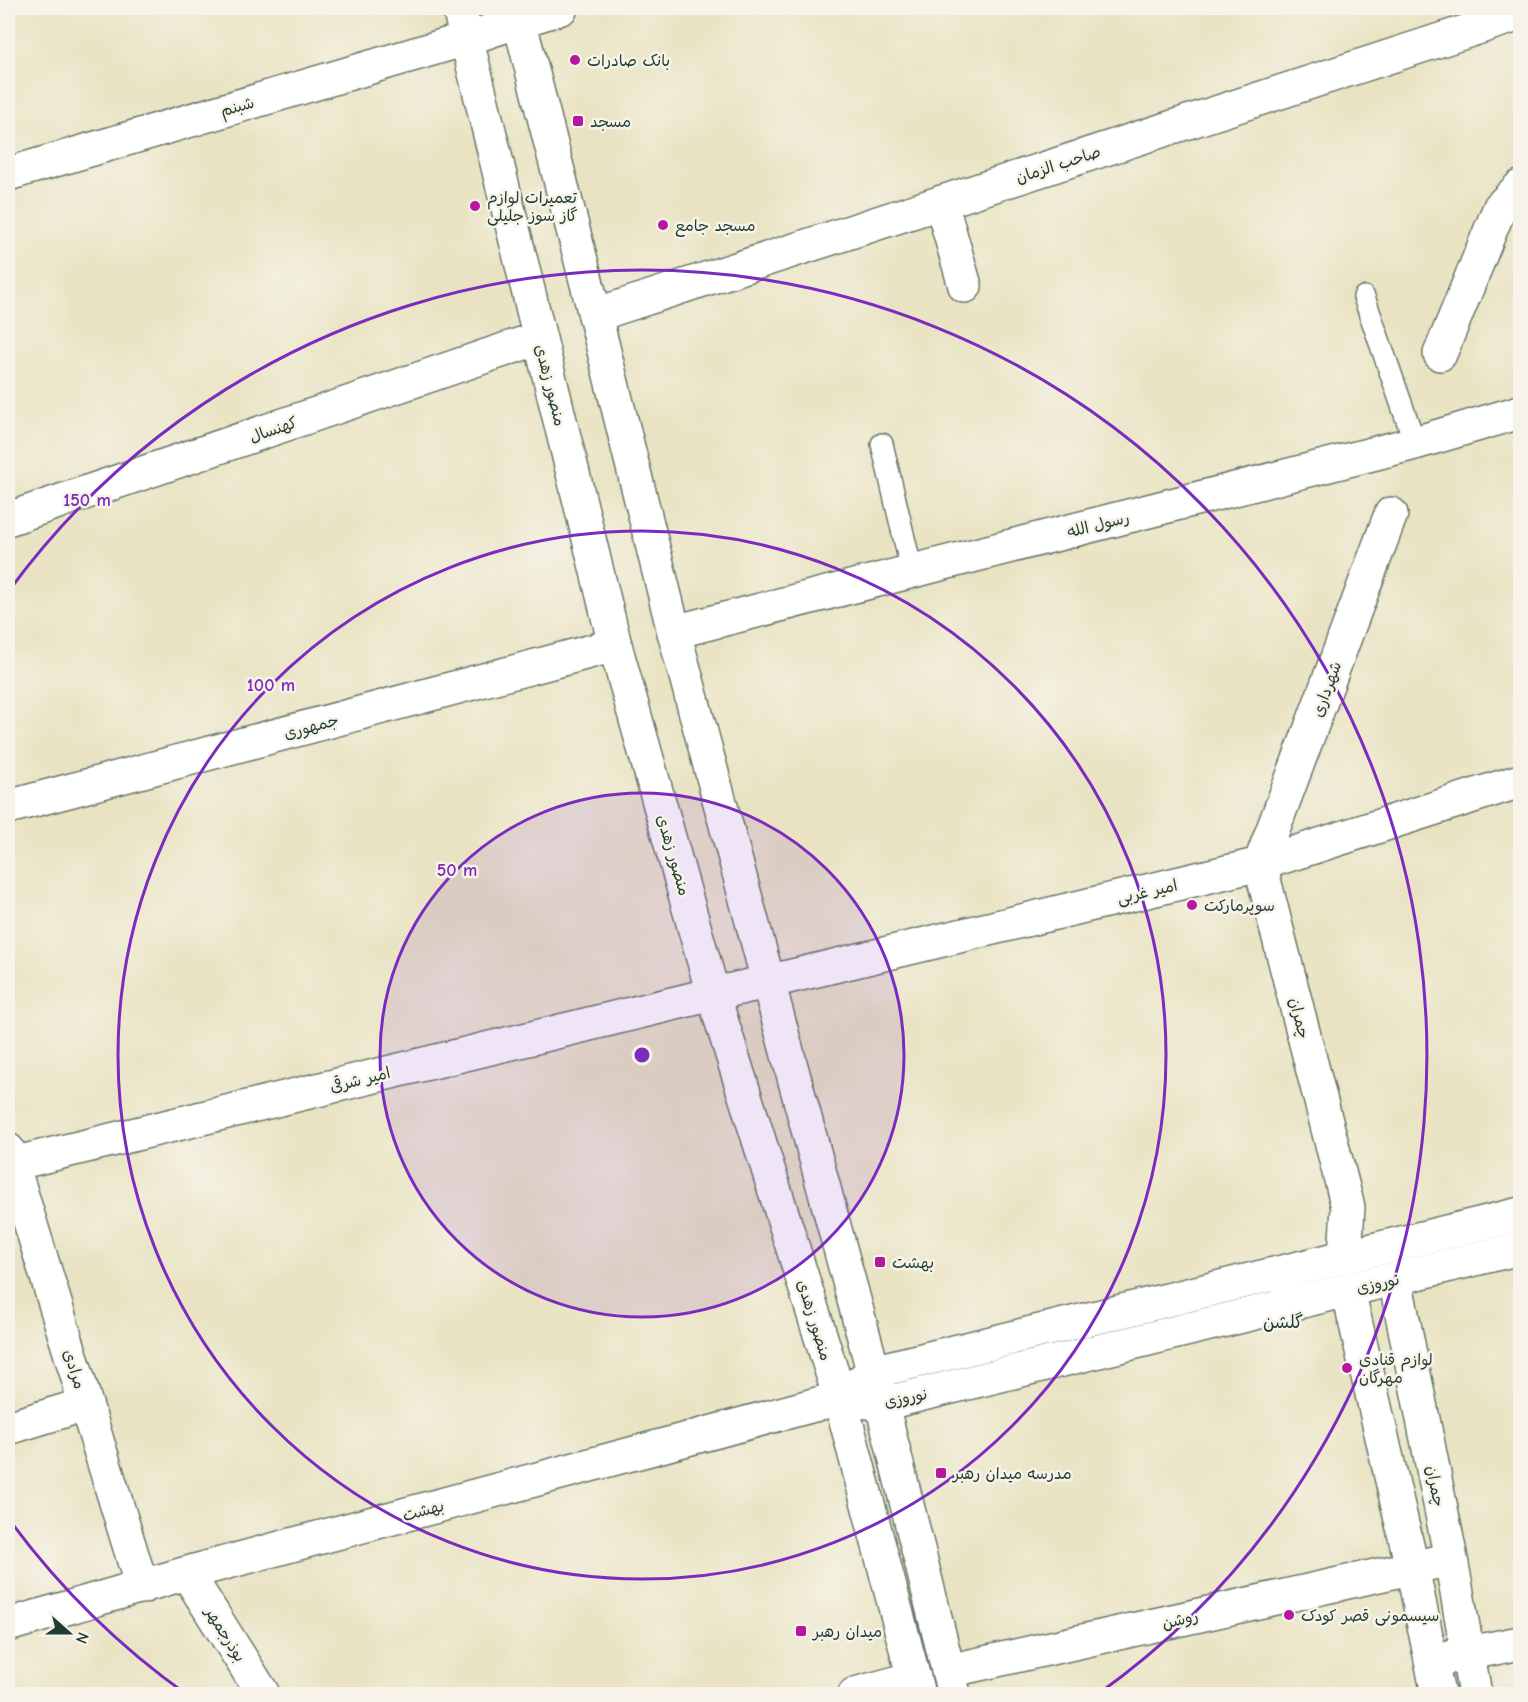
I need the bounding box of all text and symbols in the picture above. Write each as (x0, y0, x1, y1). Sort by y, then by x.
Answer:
place label: بانک صادرات (587, 52, 670, 70)
marker: بانک صادرات (568, 53, 582, 67)
street label: شبنم (218, 94, 257, 123)
place label: مسجد (590, 113, 631, 131)
marker: مسجد (571, 114, 585, 128)
street label: صاحب الزمان (1014, 143, 1103, 187)
place label: تعمیرات لوازم گاز سوز جلیلی (487, 189, 578, 226)
marker: تعمیرات لوازم گاز سوز جلیلی (468, 199, 482, 213)
place label: مسجد جامع (675, 217, 756, 237)
marker: مسجد جامع (656, 218, 670, 232)
street label: منصور زهدی (530, 343, 569, 428)
street label: کهنسال (247, 413, 300, 446)
text: 150 m (63, 490, 111, 511)
street label: رسول الله (1065, 509, 1131, 542)
street label: شهرداری (1309, 659, 1345, 720)
text: 100 m (247, 675, 295, 696)
street label: جمهوری (282, 711, 341, 744)
street label: منصور زهدی (652, 813, 693, 898)
text: 50 m (437, 860, 477, 881)
street label: امیر غربی (1115, 876, 1179, 909)
place label: سوپرمارکت (1204, 897, 1275, 916)
marker: سوپرمارکت (1185, 898, 1199, 912)
street label: چمران (1284, 996, 1313, 1041)
centre of rings (632, 1045, 652, 1065)
street label: امیر شرقی (328, 1062, 392, 1096)
place label: بهشت (892, 1254, 934, 1272)
marker: بهشت (873, 1255, 887, 1269)
street label: نوروزی (1355, 1270, 1402, 1299)
street label: منصور زهدی (792, 1278, 835, 1363)
district label: گلشن (1263, 1312, 1303, 1333)
street label: مرادی (60, 1347, 89, 1391)
place label: لوازم قنادی مهرگان (1359, 1351, 1433, 1387)
marker: لوازم قنادی مهرگان (1340, 1361, 1354, 1375)
street label: نوروزی (883, 1385, 930, 1412)
street label: چمران (1421, 1464, 1448, 1509)
place label: مدرسه میدان رهبر (951, 1465, 1072, 1483)
marker: مدرسه میدان رهبر (934, 1466, 948, 1480)
street label: بهشت (401, 1497, 446, 1525)
street label: بوذرجمهر (199, 1602, 249, 1666)
north arrow (39, 1603, 99, 1663)
street label: روشن (1160, 1607, 1200, 1633)
place label: سیسمونی قصر کودک (1301, 1607, 1439, 1626)
marker: سیسمونی قصر کودک (1282, 1608, 1296, 1622)
place label: میدان رهبر (811, 1623, 882, 1641)
marker: میدان رهبر (794, 1624, 808, 1638)
text: N (72, 1630, 92, 1646)

